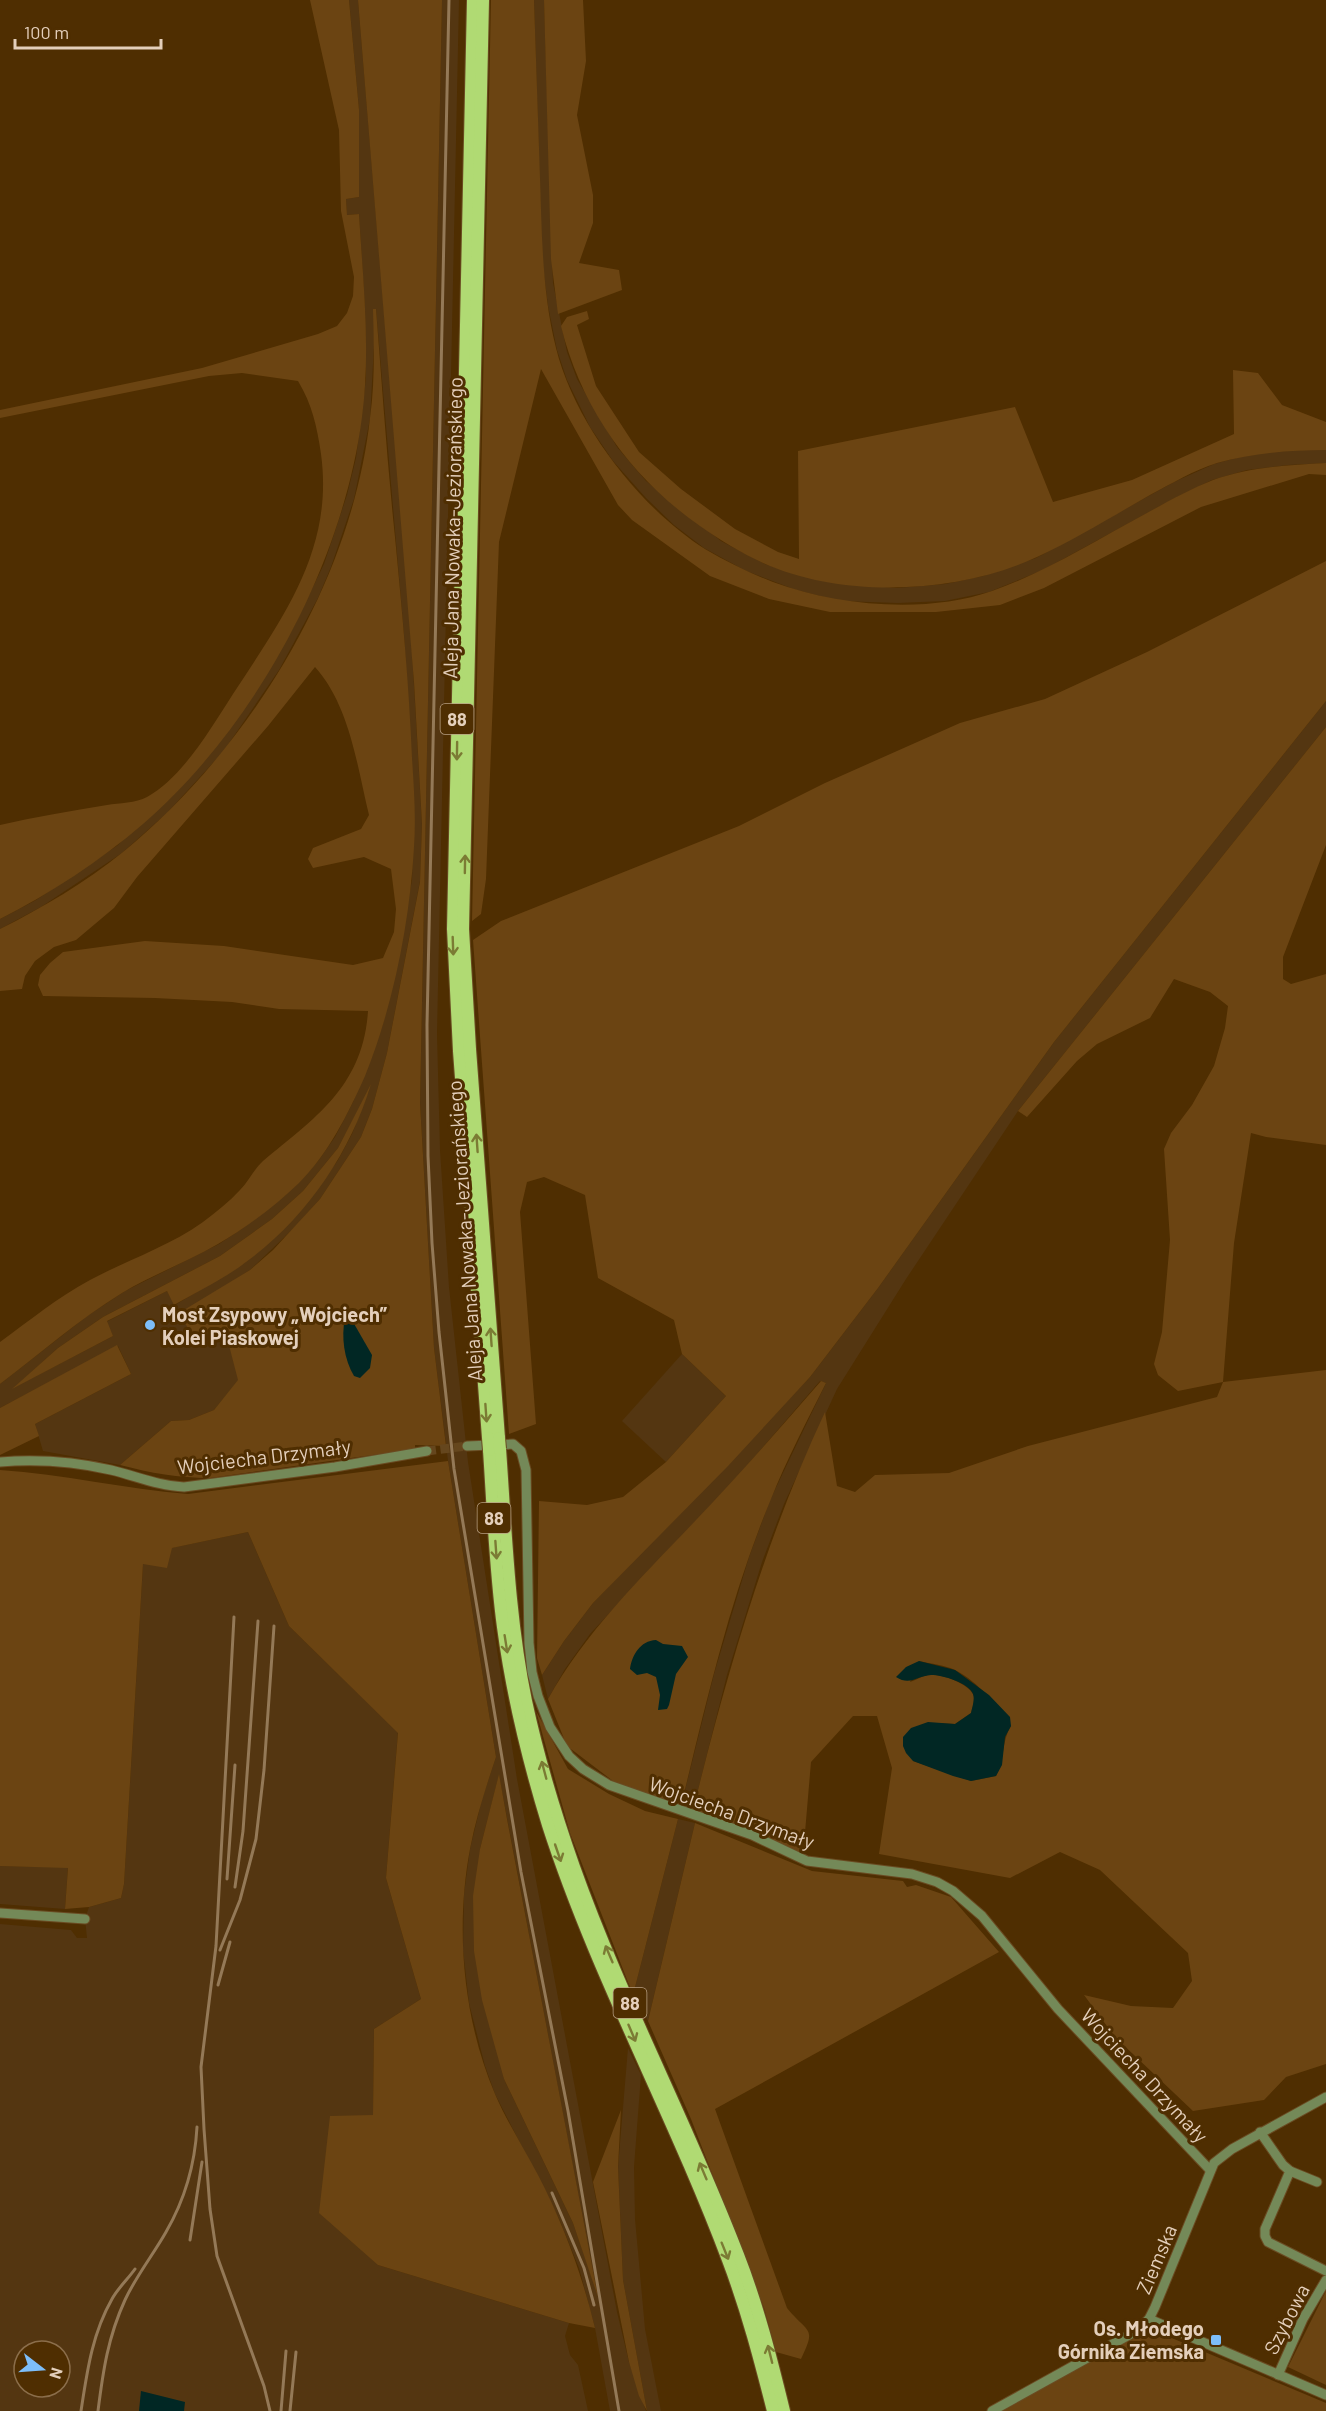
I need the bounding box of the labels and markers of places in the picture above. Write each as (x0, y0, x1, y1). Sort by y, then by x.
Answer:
place label: Most Zsypowy „Wojciech” Kolei Piaskowej (162, 1302, 388, 1349)
marker: Most Zsypowy „Wojciech” Kolei Piaskowej (143, 1318, 157, 1332)
place label: Os. Młodego Górnika Ziemska (1058, 2316, 1204, 2363)
marker: Os. Młodego Górnika Ziemska (1209, 2333, 1223, 2347)

